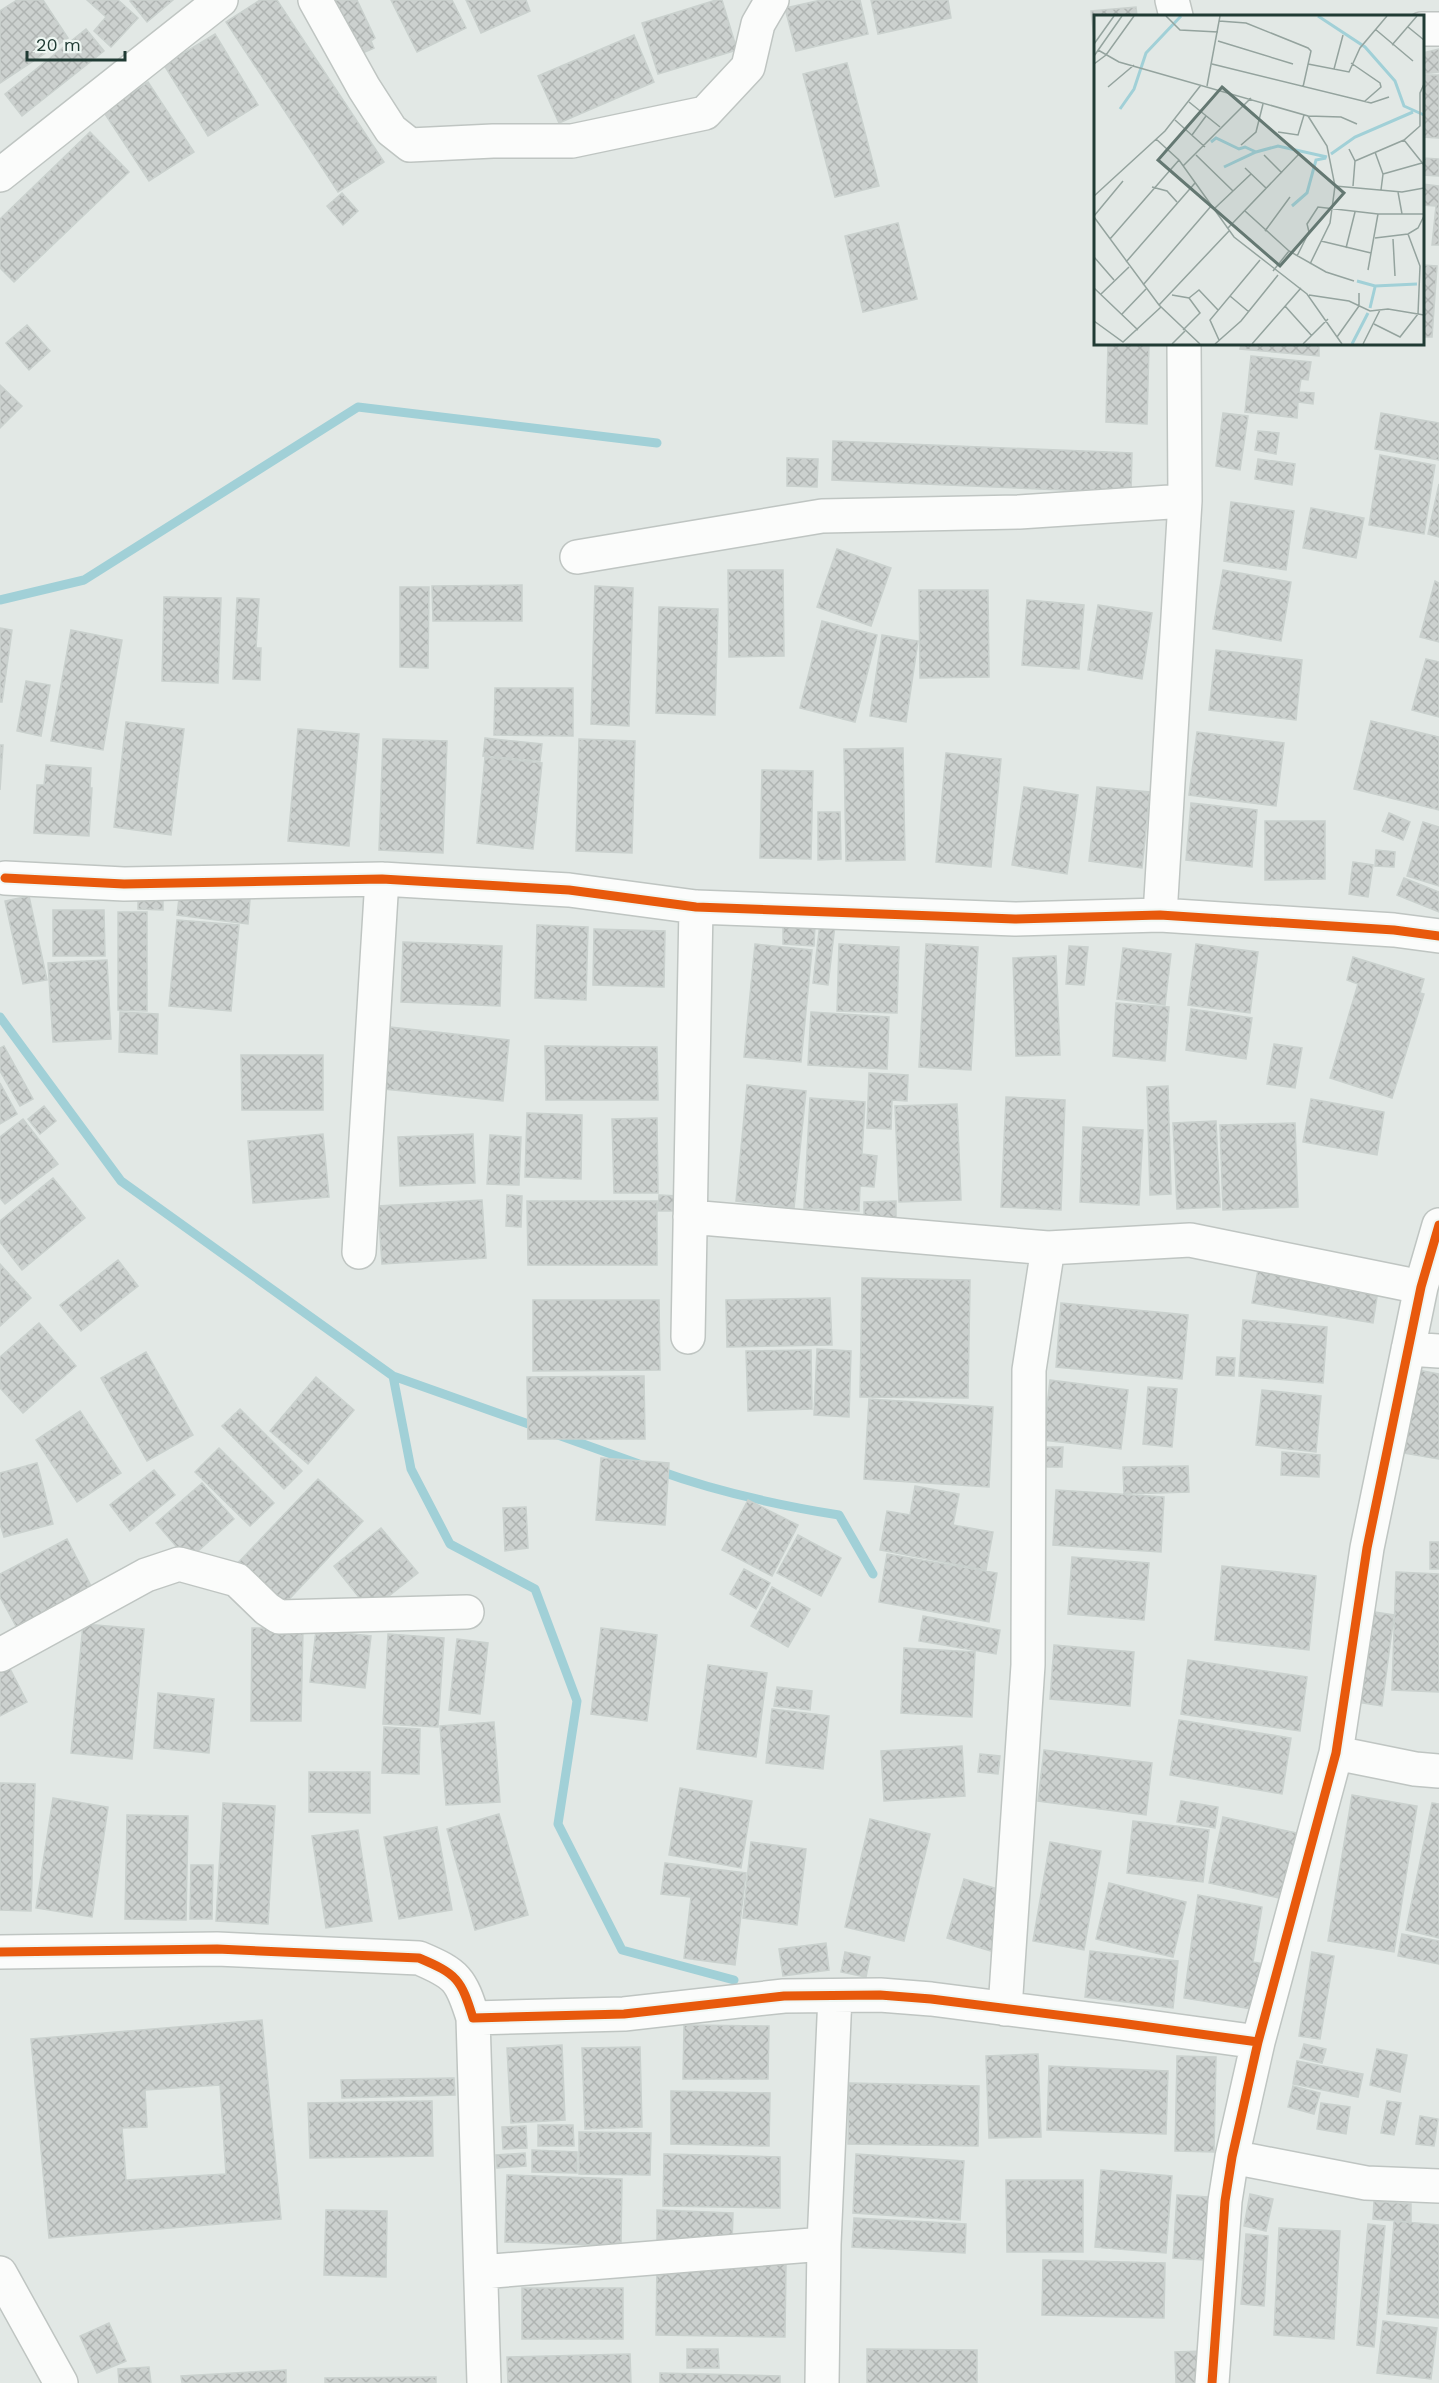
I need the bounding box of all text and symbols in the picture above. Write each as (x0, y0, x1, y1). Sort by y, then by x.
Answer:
inset map (1094, 15, 1424, 345)
scale bar (27, 24, 124, 62)
text: 20 m (36, 34, 81, 55)

